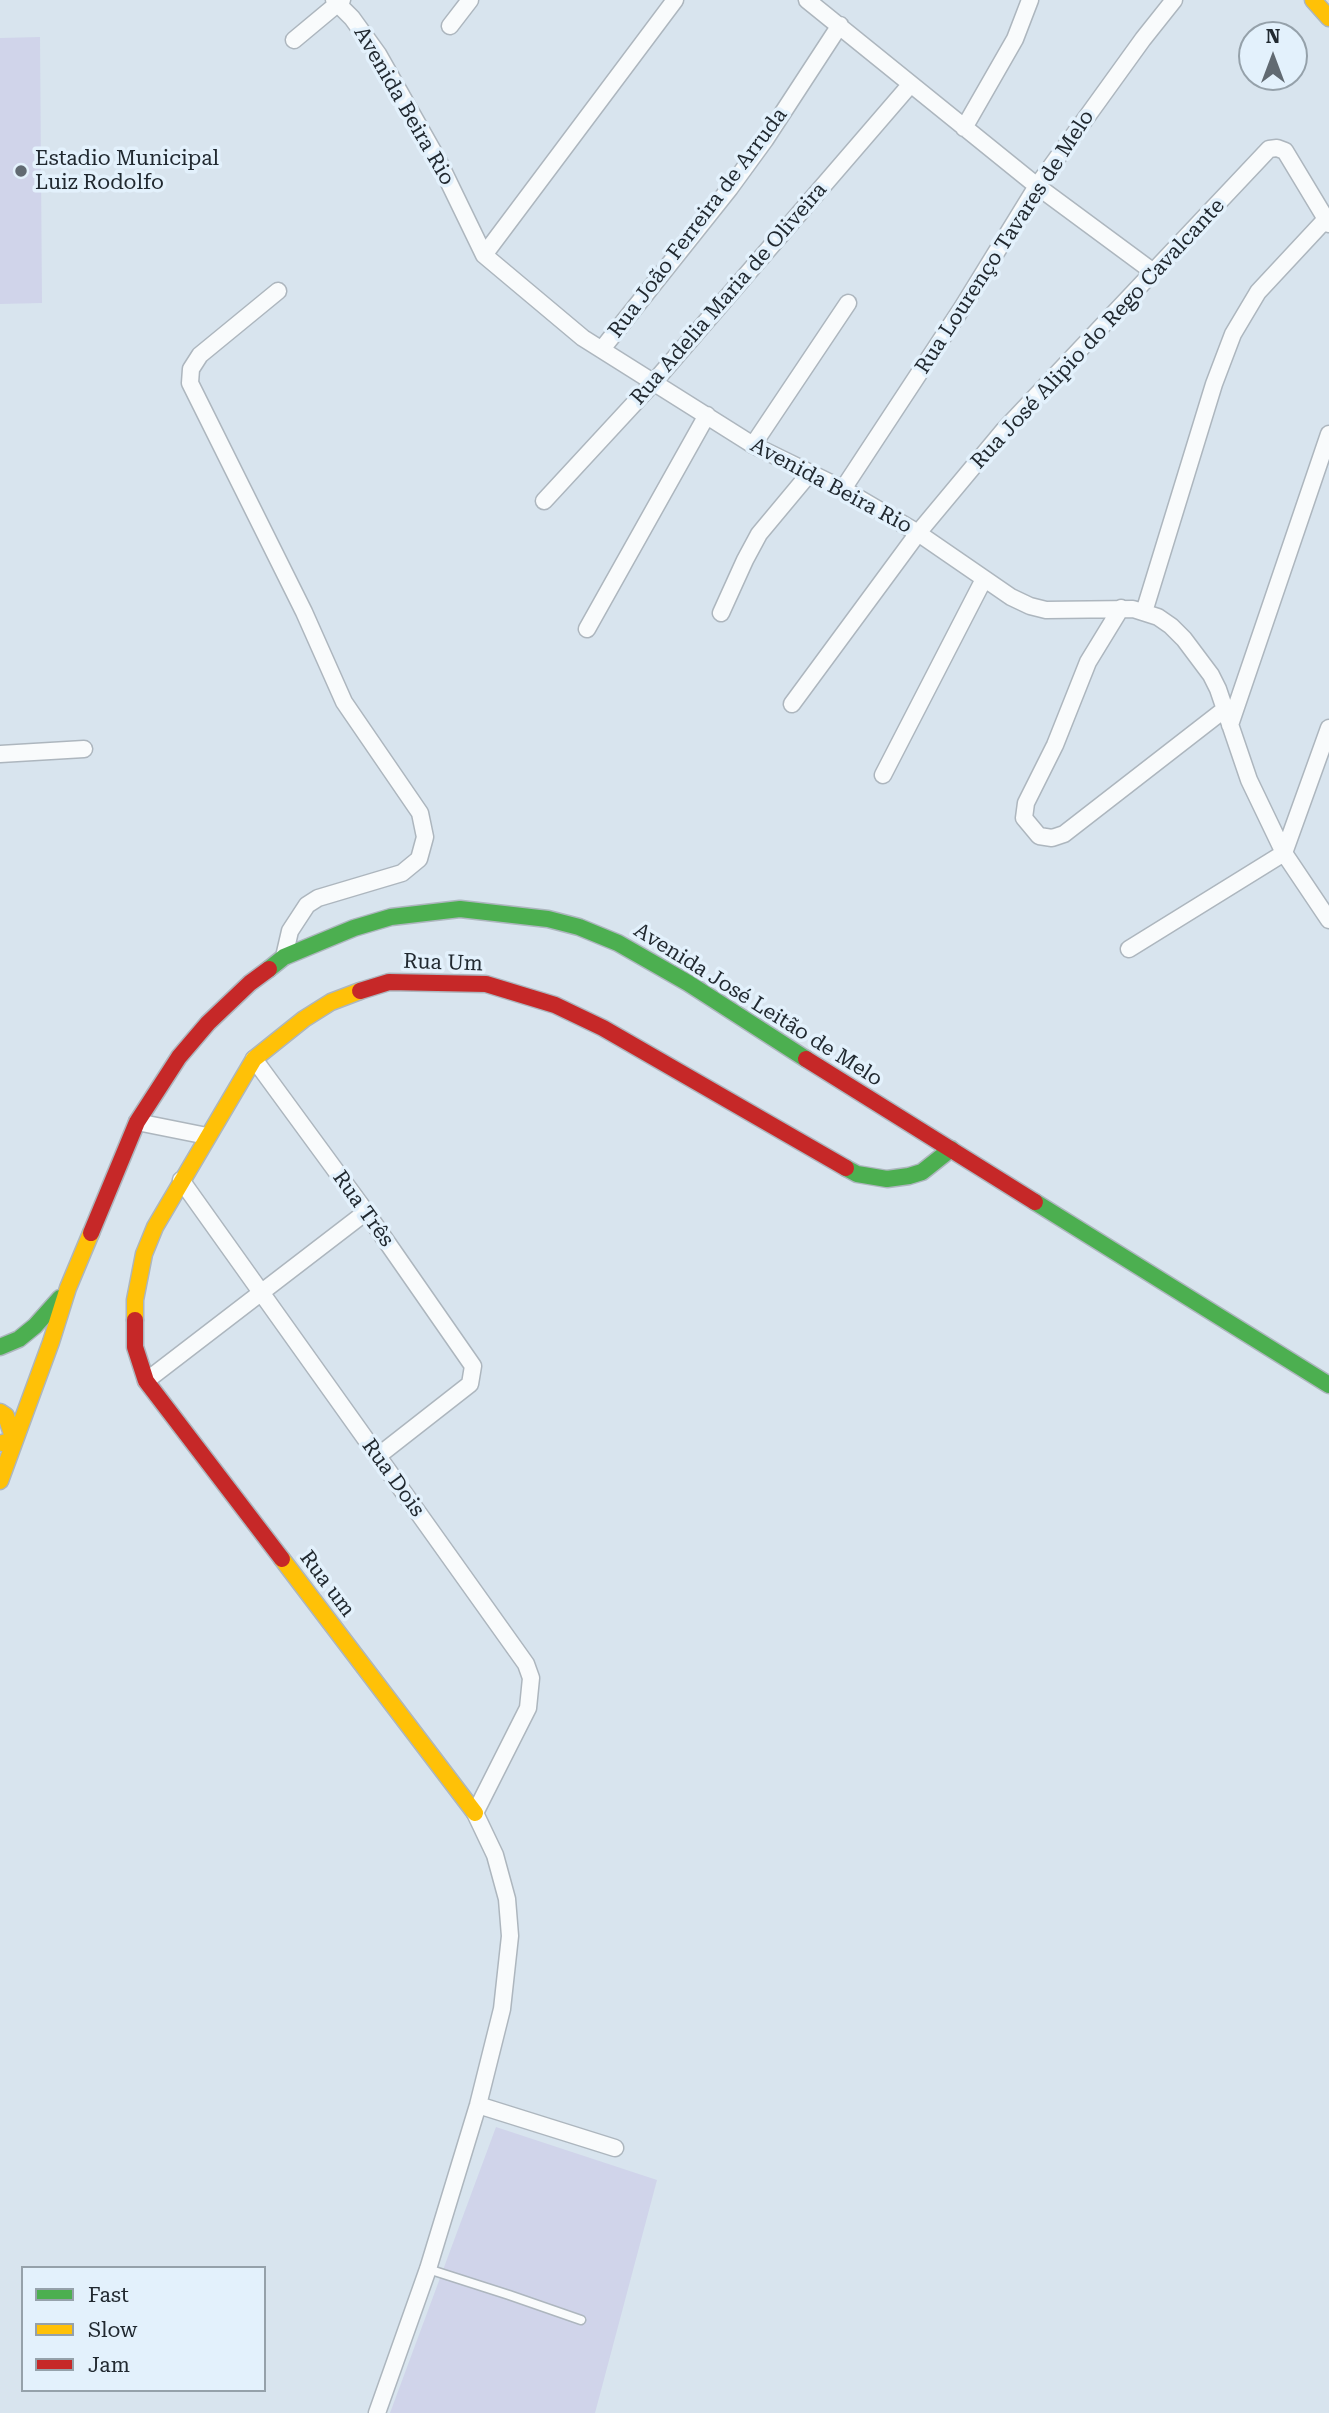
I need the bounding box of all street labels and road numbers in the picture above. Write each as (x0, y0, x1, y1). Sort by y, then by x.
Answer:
street label: Avenida Beira Rio (348, 22, 460, 190)
street label: Rua João Ferreira de Arruda (603, 103, 793, 343)
street label: Rua Lourenço Tavares de Melo (910, 105, 1100, 379)
street label: Rua Adelia Maria de Oliveira (626, 178, 832, 410)
street label: Rua José Alipio do Rego Cavalcante (966, 194, 1230, 474)
street label: Avenida Beira Rio (746, 433, 916, 539)
street label: Avenida José Leitão de Melo (629, 918, 887, 1092)
street label: Rua Um (403, 949, 483, 977)
street label: Rua Três (327, 1166, 399, 1252)
street label: Rua Dois (356, 1434, 430, 1522)
street label: Rua um (294, 1546, 360, 1622)

